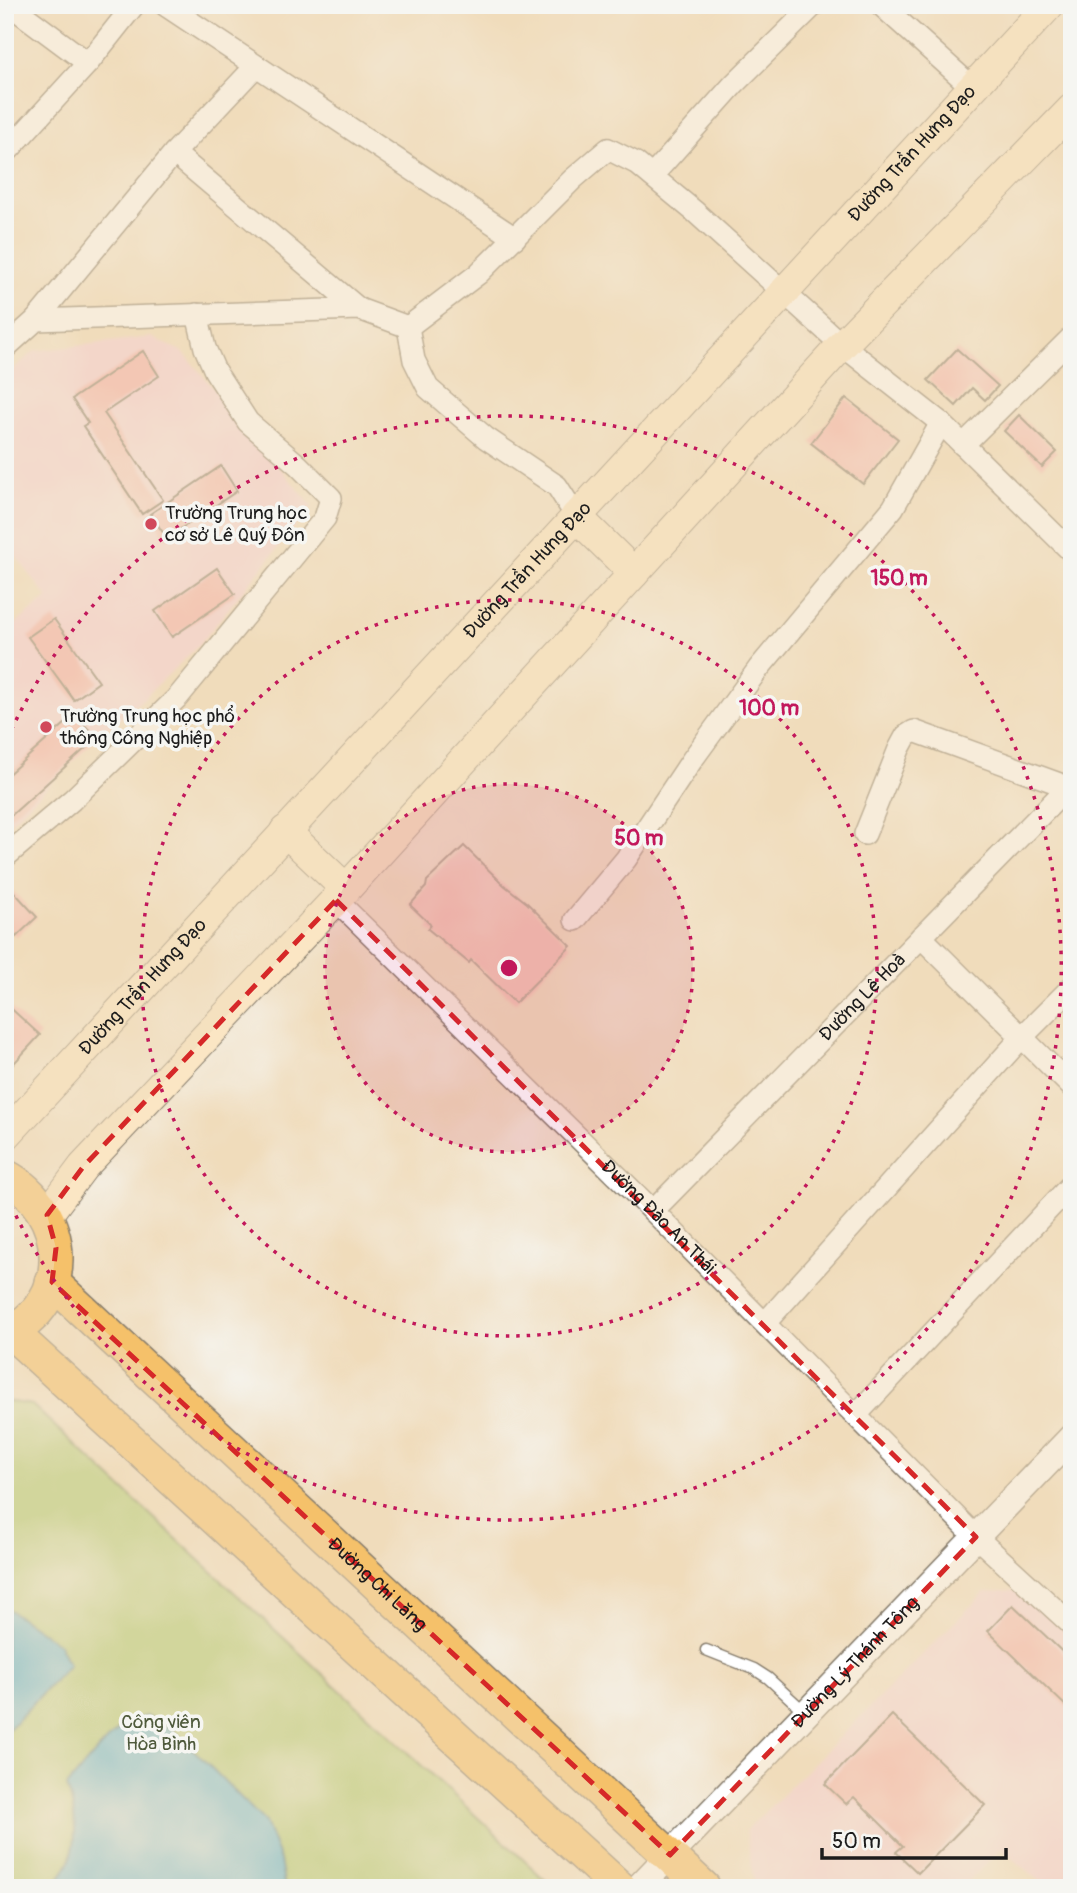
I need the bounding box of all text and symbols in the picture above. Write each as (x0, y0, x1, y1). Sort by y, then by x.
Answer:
street label: Đường Trần Hưng Đạo (843, 80, 981, 227)
street label: Đường Trần Hưng Đạo (458, 497, 597, 644)
place label: Trường Trung học cơ sở Lê Quý Đôn (165, 501, 308, 547)
marker: Trường Trung học cơ sở Lê Quý Đôn (143, 516, 159, 532)
text: 150 m (870, 565, 928, 592)
text: 100 m (739, 695, 799, 722)
place label: Trường Trung học phổ thông Công Nghiệp (59, 704, 235, 750)
marker: Trường Trung học phổ thông Công Nghiệp (38, 719, 54, 735)
text: 50 m (615, 825, 664, 852)
street label: Đường Trần Hưng Đạo (73, 913, 212, 1060)
street label: Đường Lê Hoà (814, 948, 911, 1046)
centre of rings (497, 956, 521, 980)
street label: Đường Đào An Thái (596, 1155, 721, 1279)
street label: Đường Chi Lăng (323, 1532, 432, 1636)
street label: Đường Lý Thánh Tông (786, 1591, 924, 1734)
park label: Công viên Hòa Bình (121, 1710, 201, 1756)
scale bar (822, 1816, 1005, 1860)
text: 50 m (832, 1828, 881, 1855)

